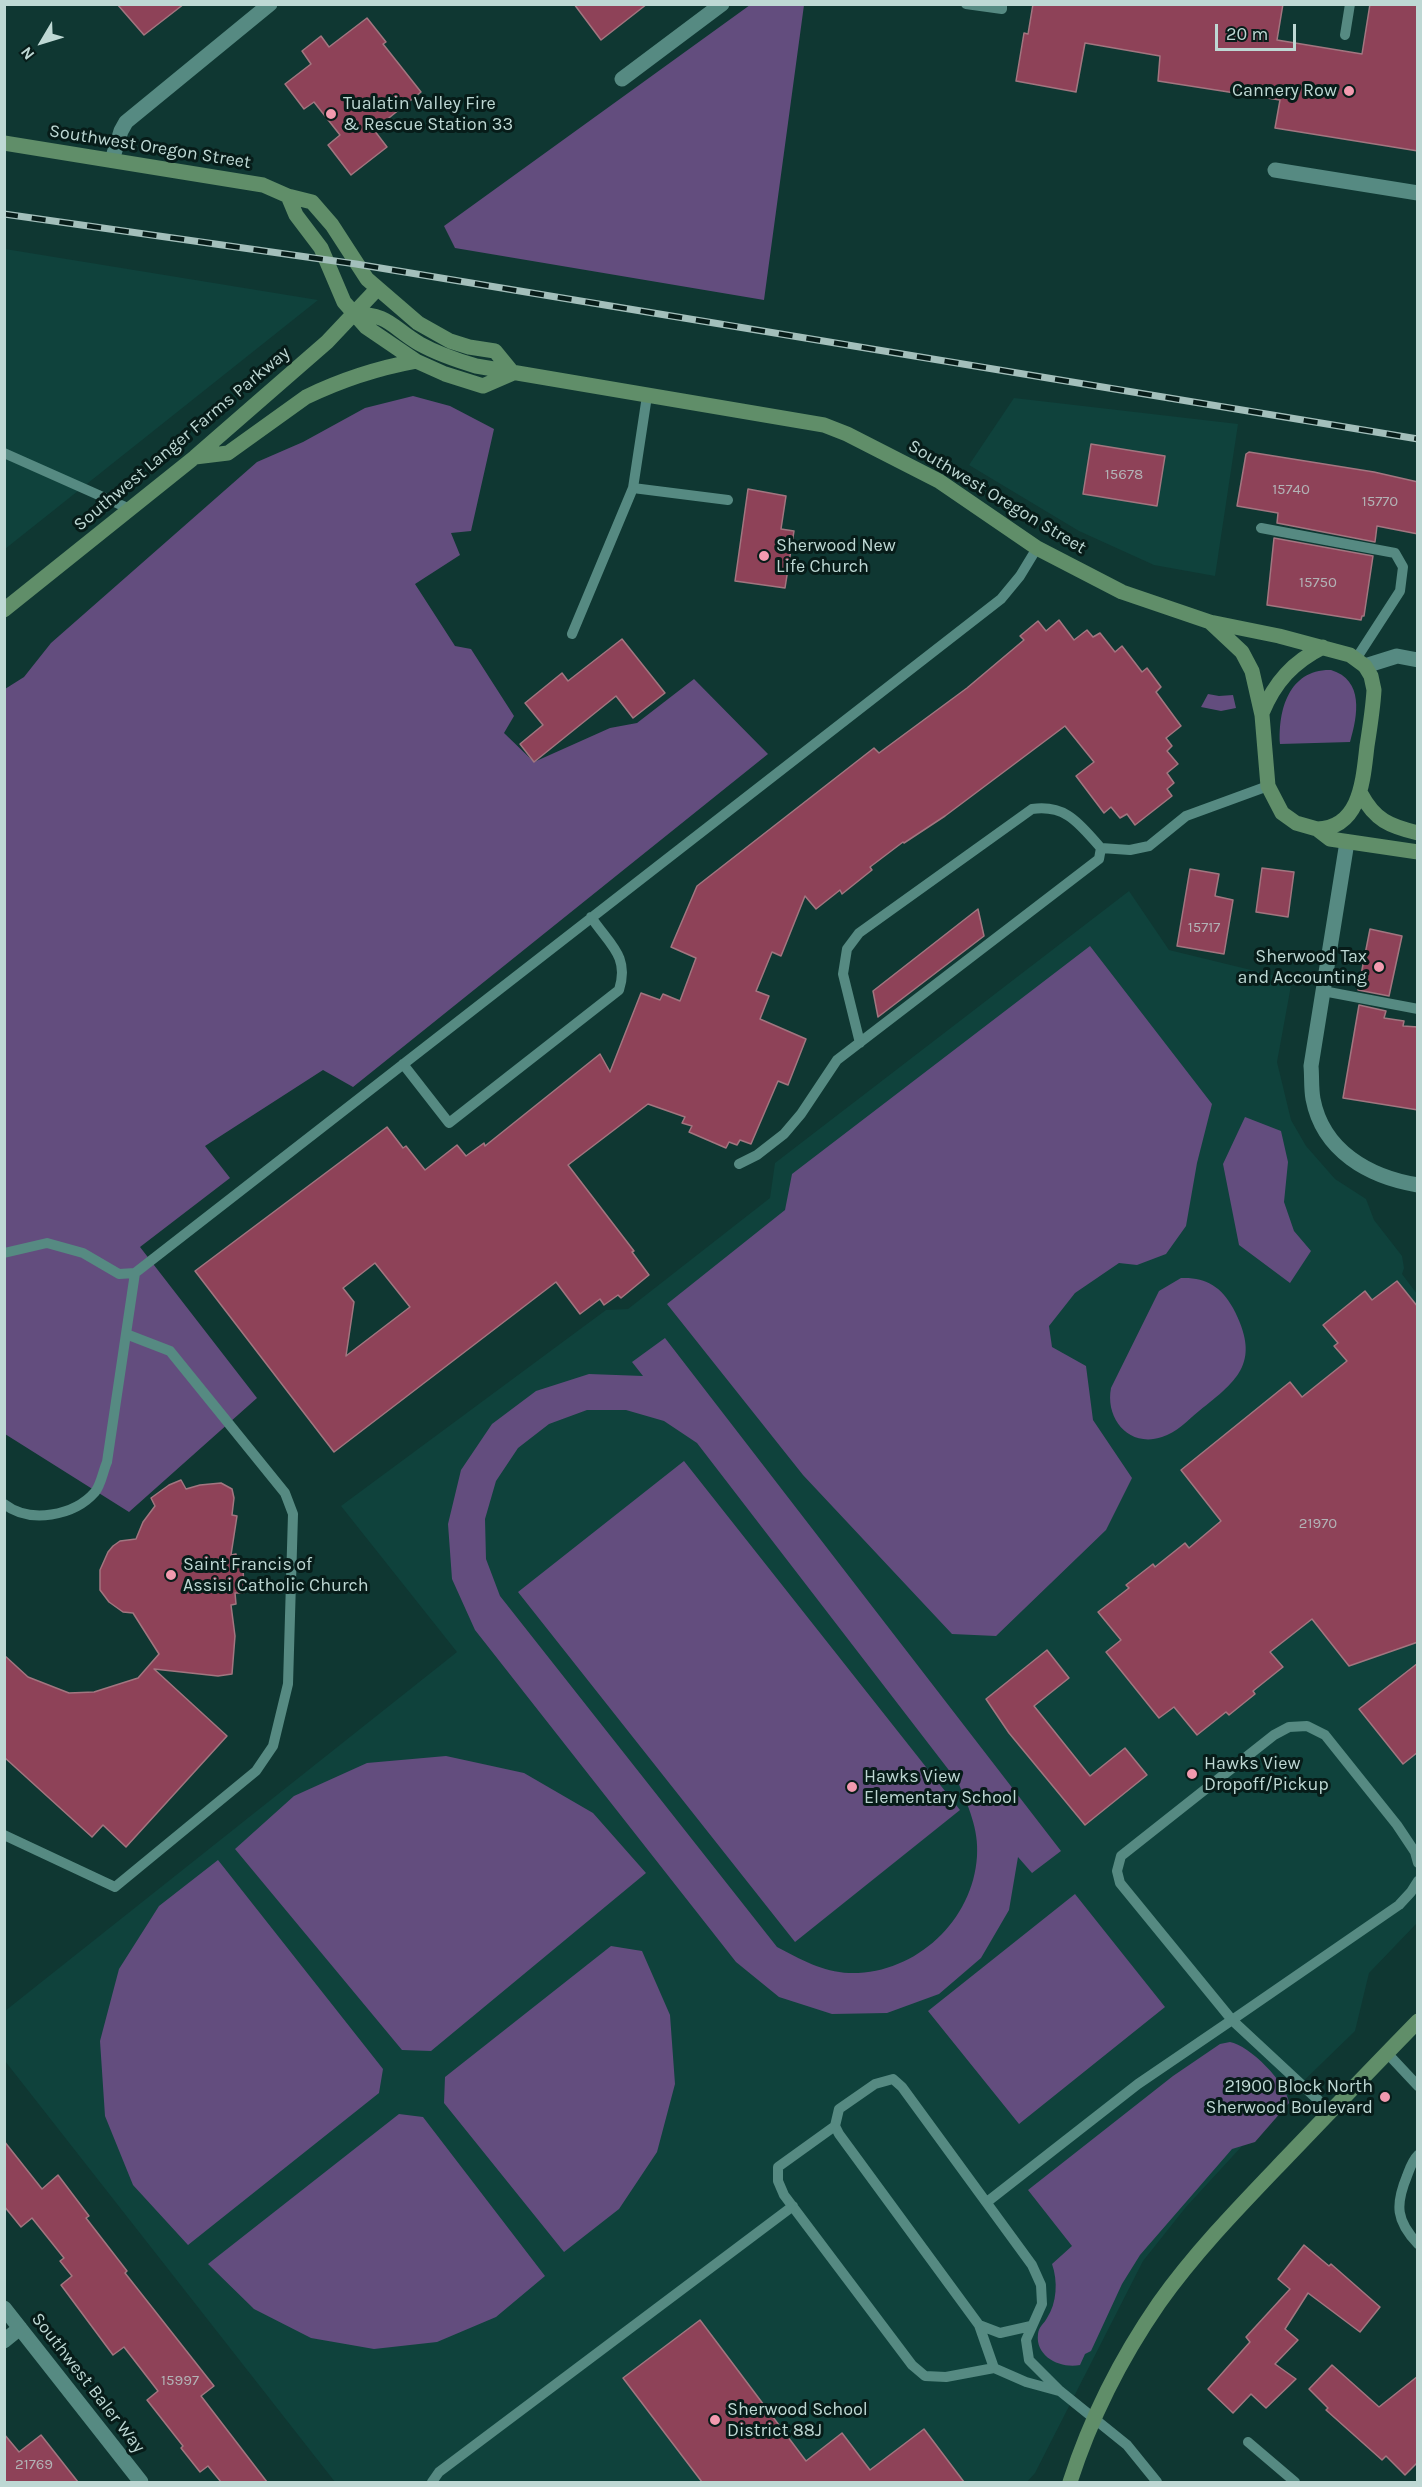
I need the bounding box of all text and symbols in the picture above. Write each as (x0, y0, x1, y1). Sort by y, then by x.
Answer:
north arrow (12, 12, 72, 72)
scale bar (1218, 12, 1299, 50)
text: 20 m (1226, 23, 1268, 45)
text: N (16, 43, 38, 64)
place label: Cannery Row (1232, 80, 1337, 102)
marker: Cannery Row (1342, 84, 1356, 98)
place label: Tualatin Valley Fire & Rescue Station 33 (343, 93, 513, 136)
marker: Tualatin Valley Fire & Rescue Station 33 (324, 107, 338, 121)
street label: Southwest Oregon Street (48, 120, 252, 174)
street label: Southwest Langer Farms Parkway (70, 342, 294, 536)
street label: Southwest Oregon Street (904, 435, 1090, 559)
house number: 15678 (1105, 466, 1143, 484)
house number: 15740 (1272, 481, 1310, 499)
house number: 15770 (1362, 493, 1398, 511)
place label: Sherwood New Life Church (776, 535, 896, 578)
marker: Sherwood New Life Church (757, 549, 771, 563)
house number: 15750 (1299, 574, 1337, 592)
house number: 15717 (1188, 919, 1220, 937)
place label: Sherwood Tax and Accounting (1238, 946, 1367, 988)
marker: Sherwood Tax and Accounting (1372, 960, 1386, 974)
house number: 21970 (1299, 1515, 1337, 1533)
place label: Saint Francis of Assisi Catholic Church (183, 1554, 369, 1596)
marker: Saint Francis of Assisi Catholic Church (164, 1568, 178, 1582)
place label: Hawks View Dropoff/Pickup (1204, 1753, 1329, 1796)
place label: Hawks View Elementary School (864, 1766, 1017, 1808)
marker: Hawks View Dropoff/Pickup (1185, 1767, 1199, 1781)
marker: Hawks View Elementary School (845, 1780, 859, 1794)
place label: 21900 Block North Sherwood Boulevard (1206, 2076, 1373, 2118)
marker: 21900 Block North Sherwood Boulevard (1378, 2090, 1392, 2104)
street label: Southwest Baler Way (27, 2309, 149, 2457)
house number: 15997 (161, 2372, 199, 2390)
place label: Sherwood School District 88J (727, 2399, 868, 2442)
marker: Sherwood School District 88J (708, 2413, 722, 2427)
house number: 21769 (15, 2456, 53, 2474)

